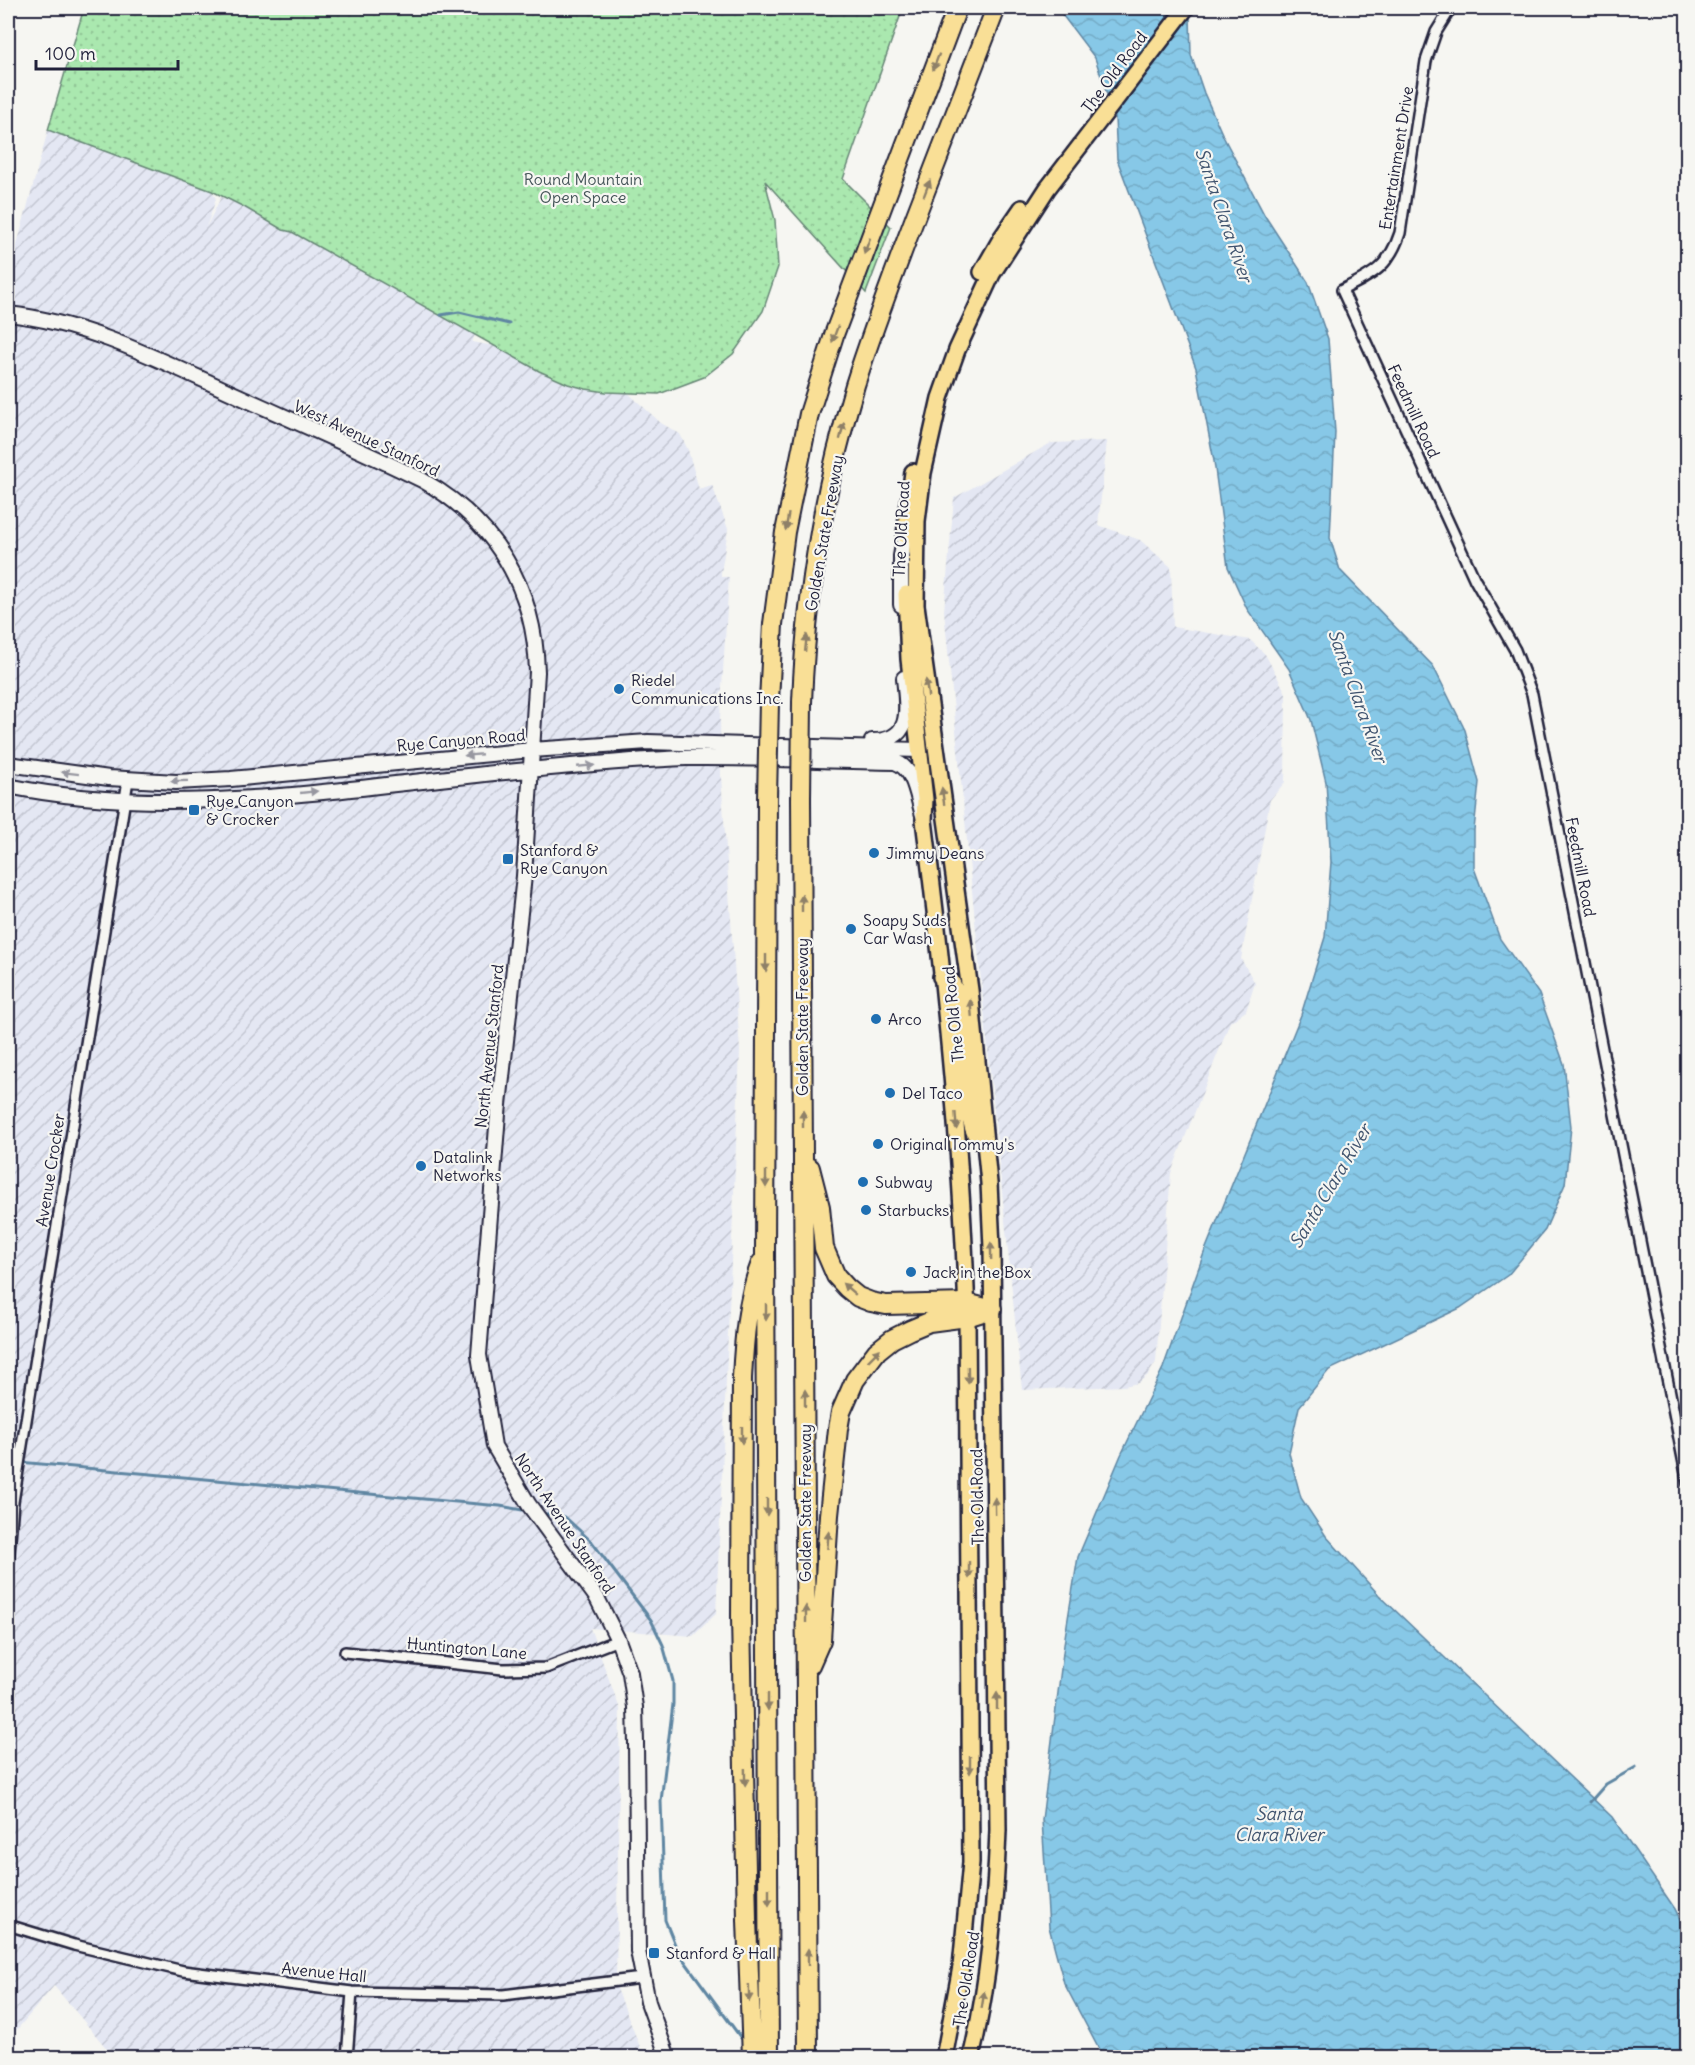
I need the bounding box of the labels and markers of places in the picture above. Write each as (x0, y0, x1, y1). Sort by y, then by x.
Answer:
place label: Riedel Communications Inc. (631, 670, 784, 708)
marker: Riedel Communications Inc. (612, 682, 626, 696)
place label: Rye Canyon & Crocker (206, 791, 294, 829)
marker: Rye Canyon & Crocker (187, 803, 201, 817)
place label: Stanford & Rye Canyon (520, 840, 608, 878)
place label: Jimmy Deans (886, 843, 984, 863)
marker: Jimmy Deans (867, 846, 881, 860)
marker: Stanford & Rye Canyon (501, 852, 515, 866)
place label: Soapy Suds Car Wash (863, 910, 947, 948)
marker: Soapy Suds Car Wash (844, 922, 858, 936)
place label: Arco (888, 1009, 922, 1029)
marker: Arco (869, 1012, 883, 1026)
place label: Del Taco (902, 1083, 963, 1103)
marker: Del Taco (883, 1086, 897, 1100)
place label: Original Tommy's (890, 1134, 1015, 1154)
marker: Original Tommy's (871, 1137, 885, 1151)
place label: Datalink Networks (433, 1147, 501, 1185)
marker: Datalink Networks (414, 1159, 428, 1173)
place label: Subway (875, 1172, 933, 1192)
marker: Subway (856, 1175, 870, 1189)
place label: Starbucks (878, 1200, 949, 1220)
marker: Starbucks (859, 1203, 873, 1217)
place label: Jack in the Box (923, 1262, 1031, 1282)
marker: Jack in the Box (904, 1265, 918, 1279)
place label: Stanford & Hall (666, 1943, 776, 1963)
marker: Stanford & Hall (647, 1946, 661, 1960)

